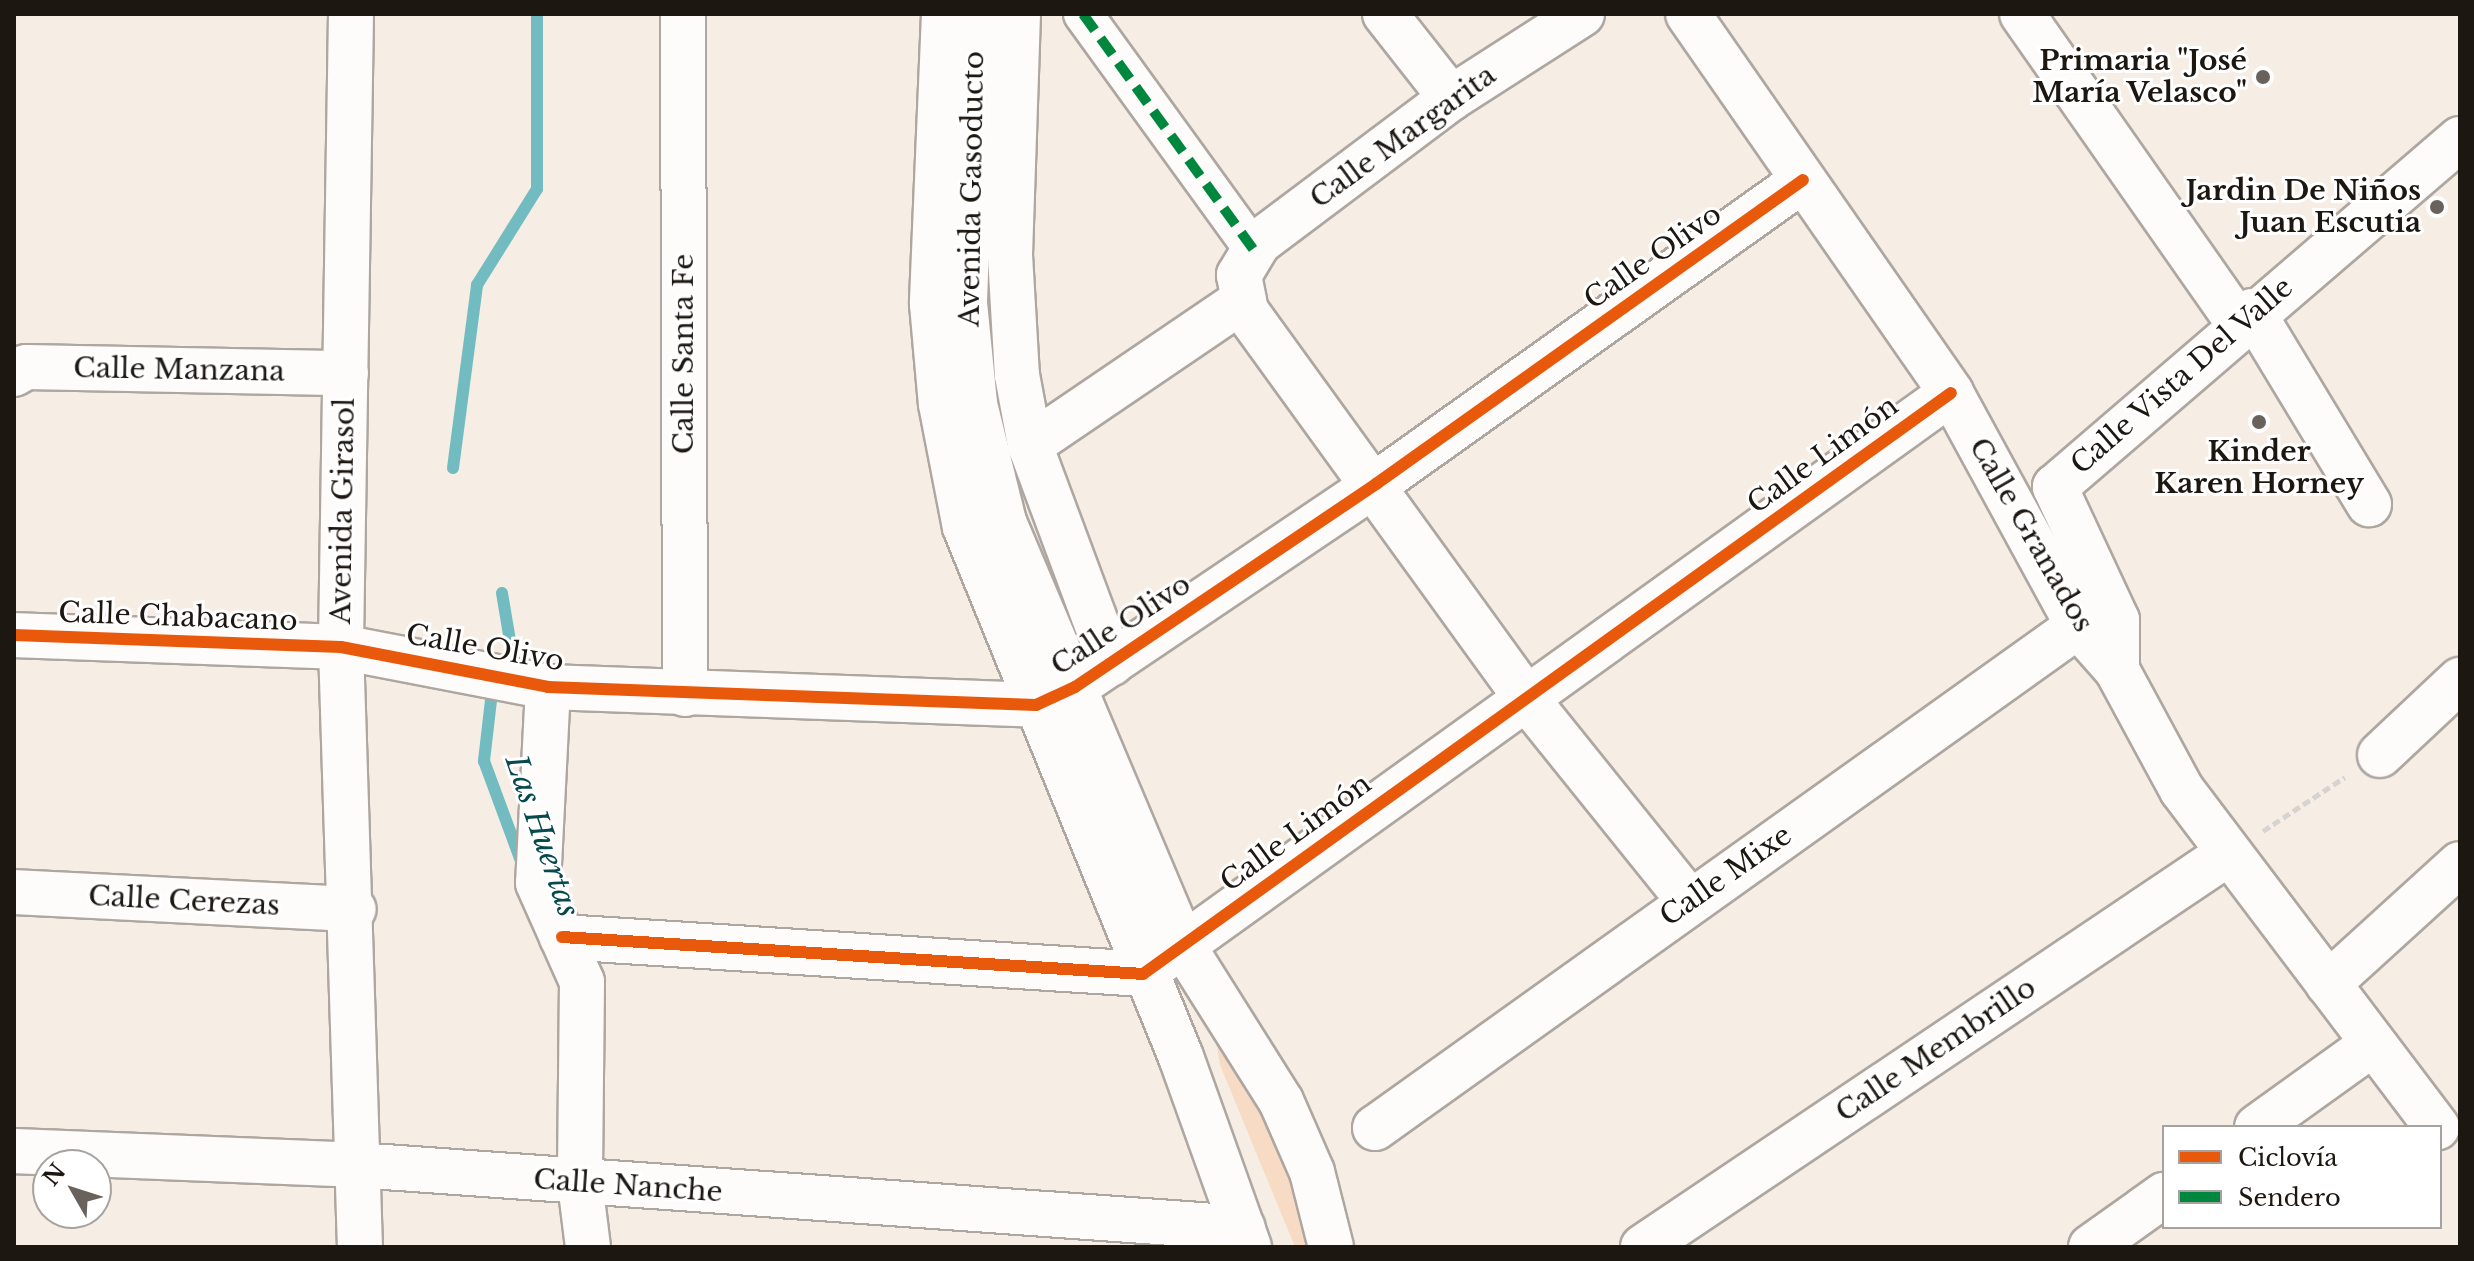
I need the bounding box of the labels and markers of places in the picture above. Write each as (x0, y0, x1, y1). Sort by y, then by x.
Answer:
place label: Primaria "José María Velasco" (2031, 44, 2247, 110)
marker: Primaria "José María Velasco" (2254, 68, 2272, 86)
place label: Jardin De Niños Juan Escutia (2186, 174, 2421, 240)
marker: Jardin De Niños Juan Escutia (2428, 198, 2446, 216)
marker: Kinder Karen Horney (2250, 413, 2268, 431)
place label: Kinder Karen Horney (2154, 435, 2364, 501)

